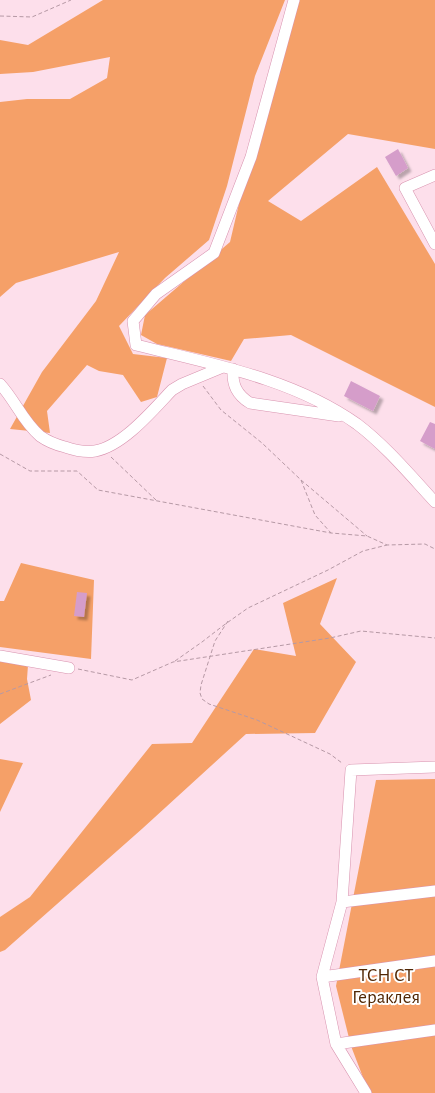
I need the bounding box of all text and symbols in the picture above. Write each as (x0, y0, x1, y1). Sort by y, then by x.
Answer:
park label: ТСН СТ Гераклея (352, 966, 420, 1007)

